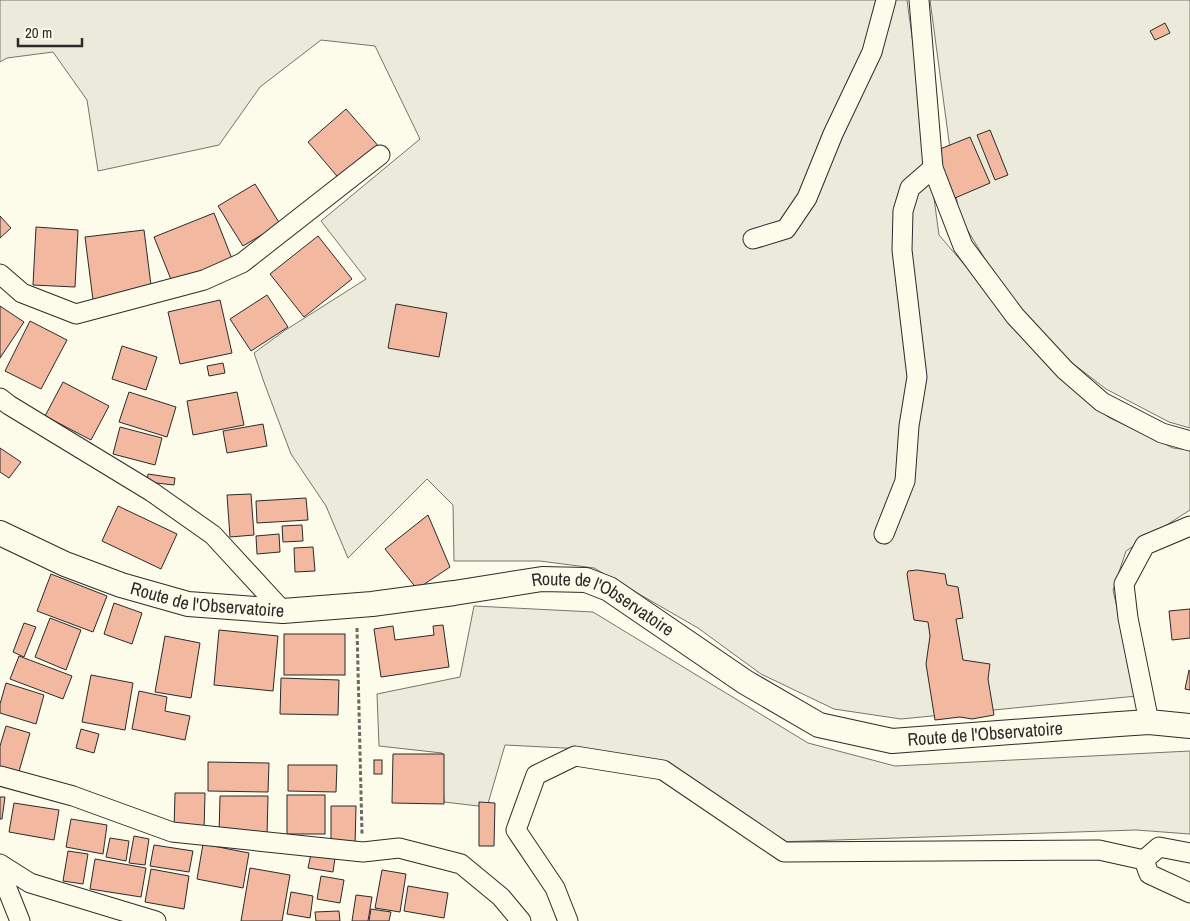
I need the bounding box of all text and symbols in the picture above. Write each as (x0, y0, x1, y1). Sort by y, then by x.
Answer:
scale bar (18, 15, 81, 47)
text: 20 m (25, 22, 52, 43)
street label: Route de l'Observatoire (529, 566, 679, 642)
street label: Route de l'Observatoire (128, 575, 285, 623)
street label: Route de l'Observatoire (907, 715, 1064, 752)

